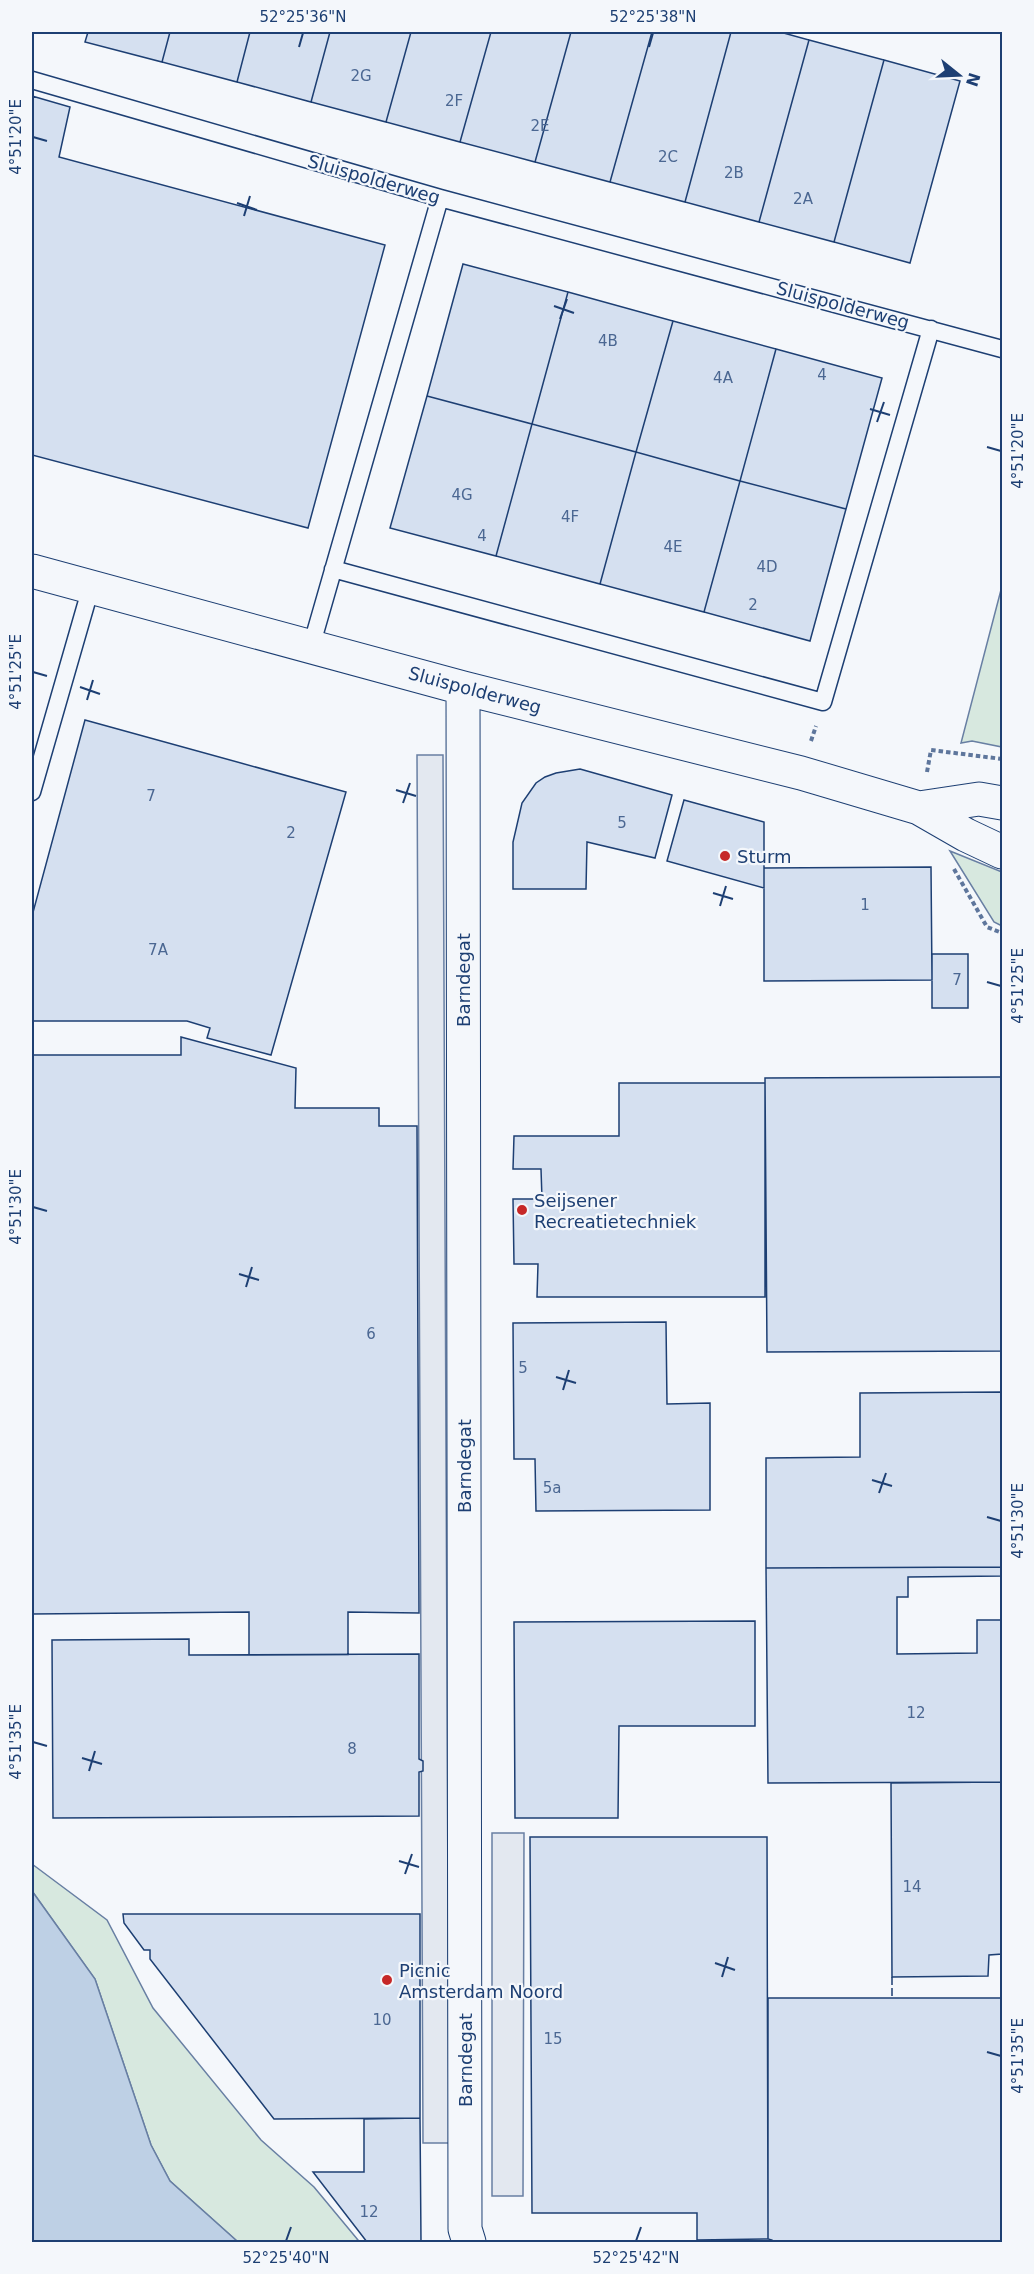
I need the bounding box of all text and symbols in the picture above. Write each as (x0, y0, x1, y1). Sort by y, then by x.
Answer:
text: 52°25'36"N (259, 8, 347, 26)
text: 52°25'38"N (609, 8, 697, 26)
north arrow (929, 45, 989, 105)
house number: 2G (350, 67, 372, 85)
text: N (962, 70, 984, 89)
house number: 2F (445, 92, 463, 110)
text: 4°51'20"E (7, 99, 25, 175)
house number: 2E (530, 117, 550, 135)
house number: 2C (658, 148, 678, 166)
street label: Sluispolderweg (305, 150, 443, 208)
house number: 2B (724, 164, 744, 182)
house number: 2A (793, 190, 814, 208)
street label: Sluispolderweg (774, 277, 912, 333)
house number: 4B (598, 332, 618, 350)
house number: 4 (817, 366, 827, 384)
house number: 4A (713, 369, 734, 387)
text: 4°51'20"E (1009, 413, 1027, 489)
house number: 4G (451, 486, 473, 504)
house number: 4F (561, 508, 579, 526)
house number: 4 (477, 527, 487, 545)
house number: 4E (663, 538, 683, 556)
house number: 4D (756, 558, 778, 576)
house number: 2 (748, 596, 758, 614)
text: 4°51'25"E (7, 634, 25, 710)
street label: Sluispolderweg (406, 662, 544, 718)
house number: 7 (146, 787, 156, 805)
house number: 5 (617, 814, 627, 832)
house number: 2 (286, 824, 296, 842)
place label: Sturm (737, 846, 792, 867)
marker: Sturm (718, 849, 732, 863)
house number: 1 (860, 896, 870, 914)
street label: Barndegat (453, 933, 474, 1027)
house number: 7A (148, 941, 169, 959)
text: 4°51'25"E (1009, 948, 1027, 1024)
house number: 7 (952, 971, 962, 989)
text: 4°51'30"E (7, 1169, 25, 1245)
place label: Seijsener Recreatietechniek (534, 1190, 697, 1232)
marker: Seijsener Recreatietechniek (515, 1203, 529, 1217)
house number: 6 (366, 1325, 376, 1343)
house number: 5 (518, 1359, 528, 1377)
street label: Barndegat (454, 1419, 475, 1513)
house number: 5a (543, 1479, 561, 1497)
text: 4°51'30"E (1009, 1483, 1027, 1559)
text: 4°51'35"E (7, 1704, 25, 1780)
house number: 12 (906, 1704, 926, 1722)
house number: 8 (347, 1740, 357, 1758)
house number: 14 (902, 1878, 922, 1896)
place label: Picnic Amsterdam Noord (399, 1960, 563, 2002)
marker: Picnic Amsterdam Noord (380, 1973, 394, 1987)
house number: 10 (372, 2011, 392, 2029)
street label: Barndegat (455, 2013, 476, 2107)
text: 4°51'35"E (1009, 2018, 1027, 2094)
house number: 15 (543, 2030, 563, 2048)
house number: 12 (359, 2203, 379, 2221)
text: 52°25'40"N (242, 2249, 330, 2267)
text: 52°25'42"N (592, 2249, 680, 2267)

